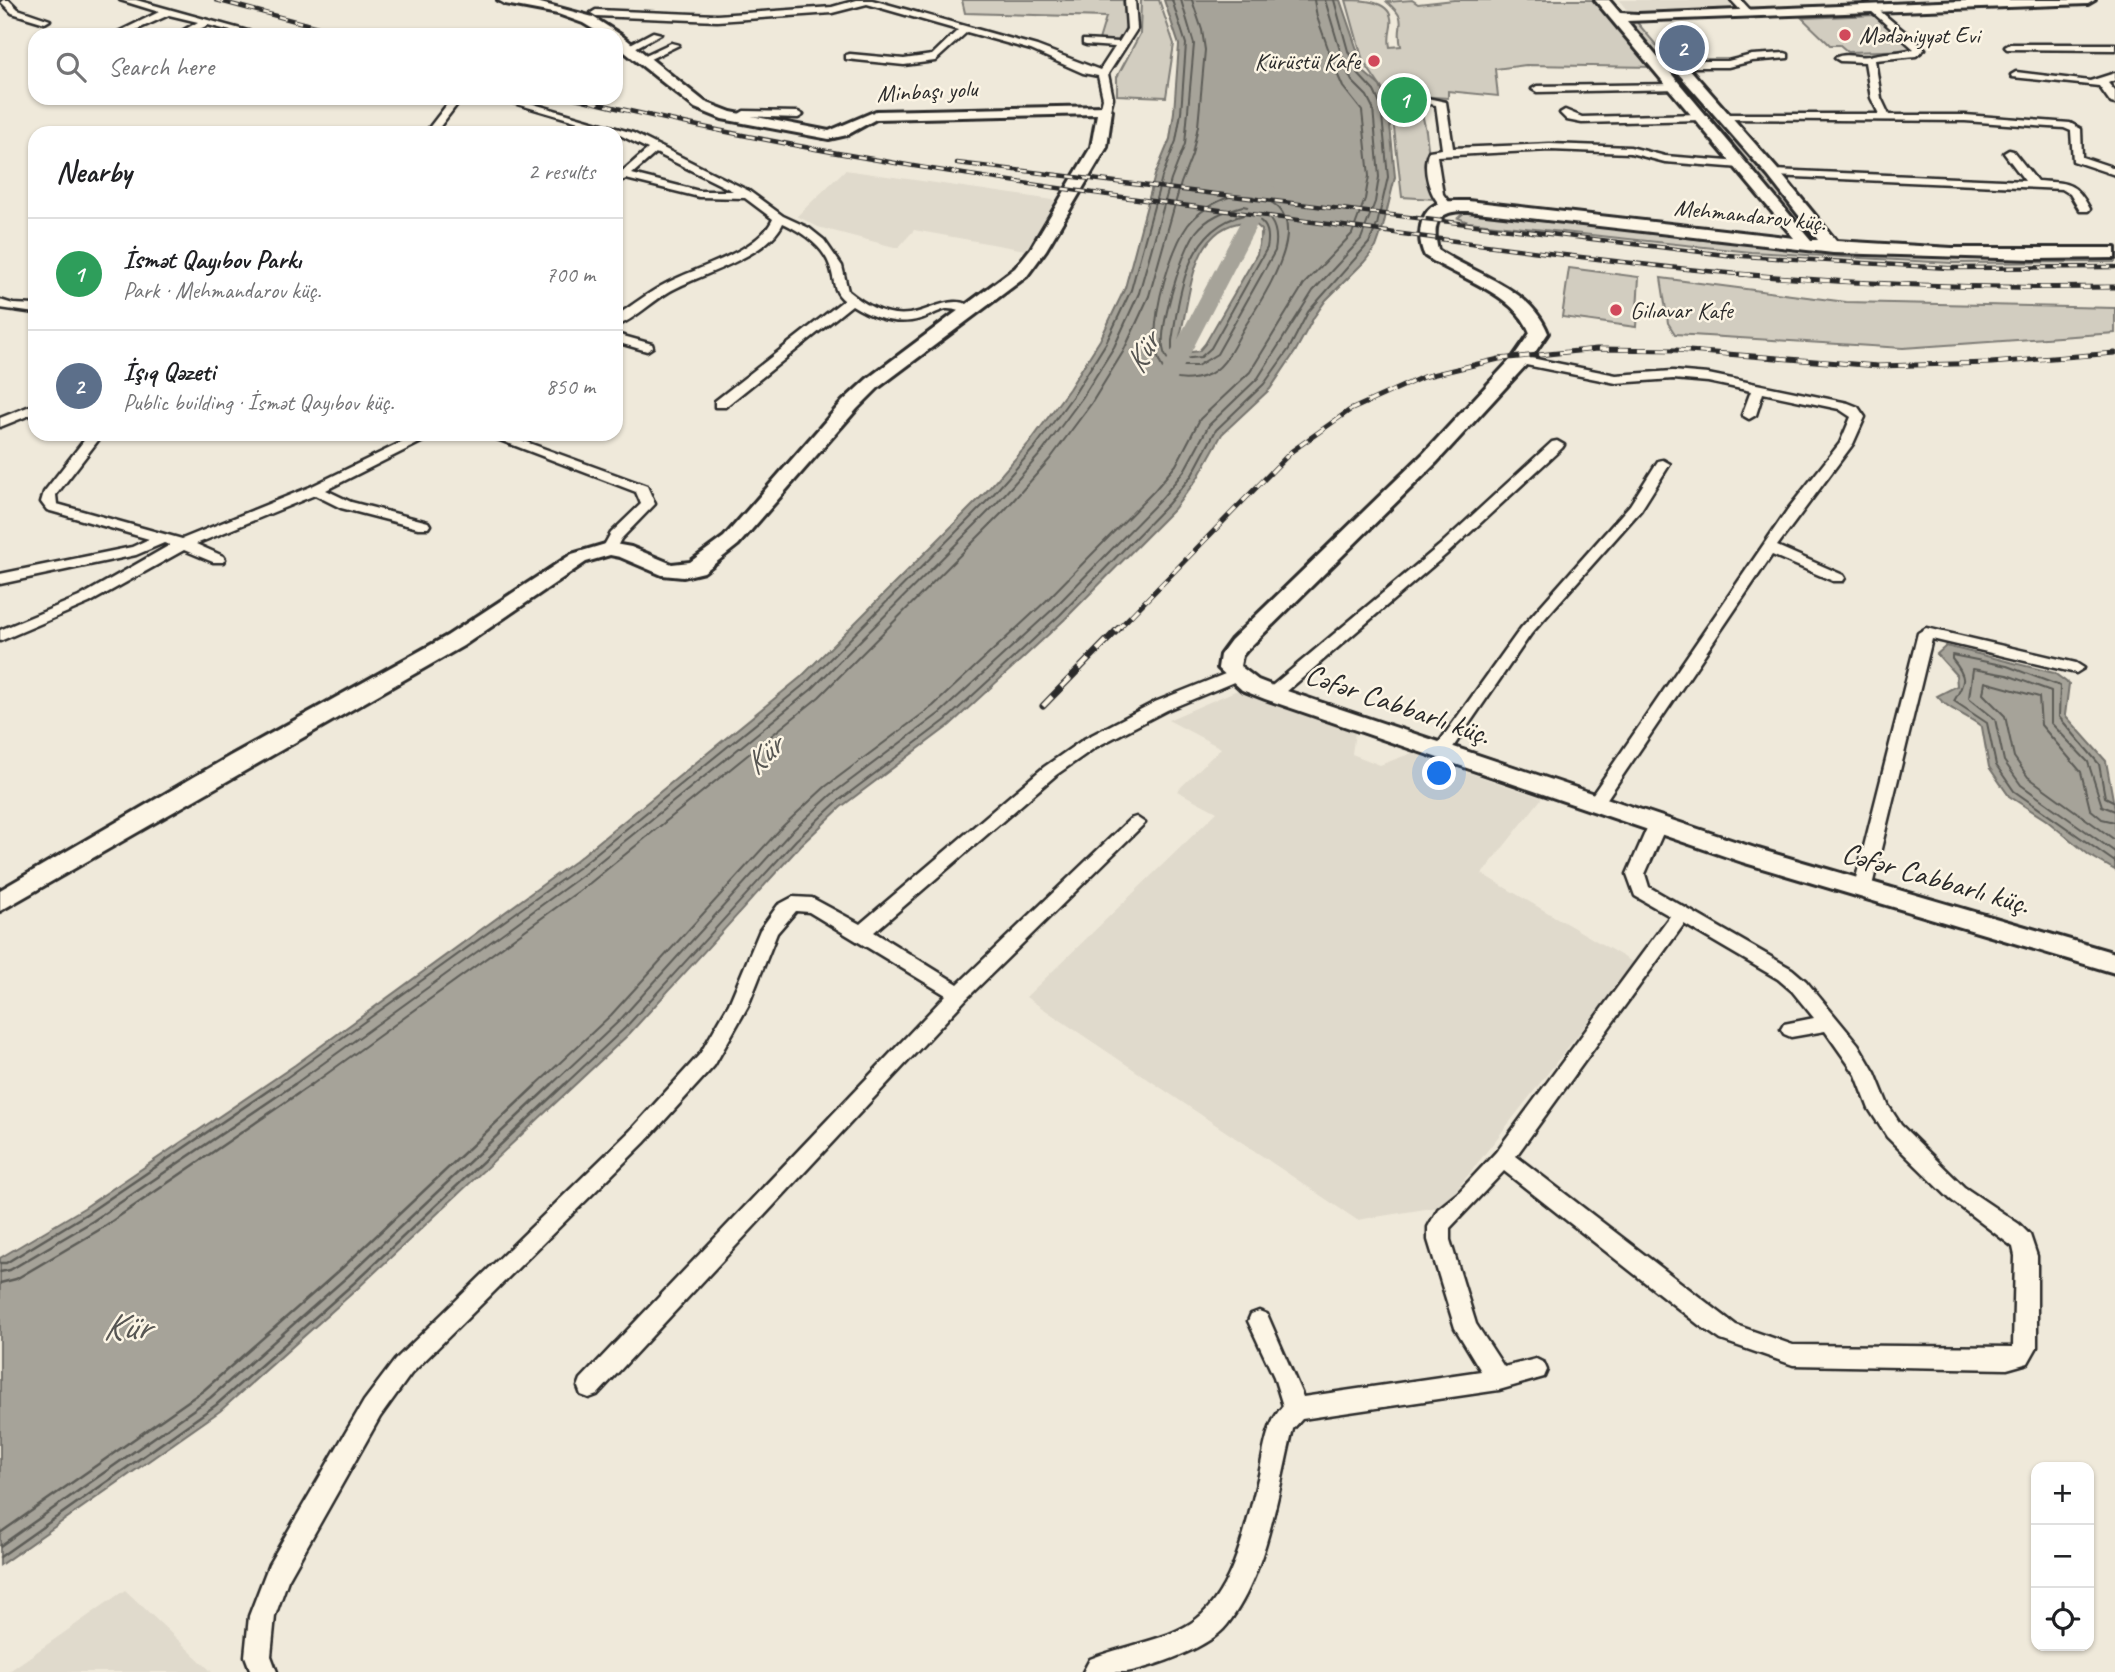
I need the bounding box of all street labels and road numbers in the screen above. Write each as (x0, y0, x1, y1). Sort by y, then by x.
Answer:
street label: Minbaşı yolu (876, 73, 980, 109)
street label: Mehmandarov küç. (1673, 192, 1828, 238)
street label: Cəfər Cabbarlı küç. (1300, 655, 1496, 753)
street label: Cəfər Cabbarlı küç. (1838, 833, 2034, 923)

